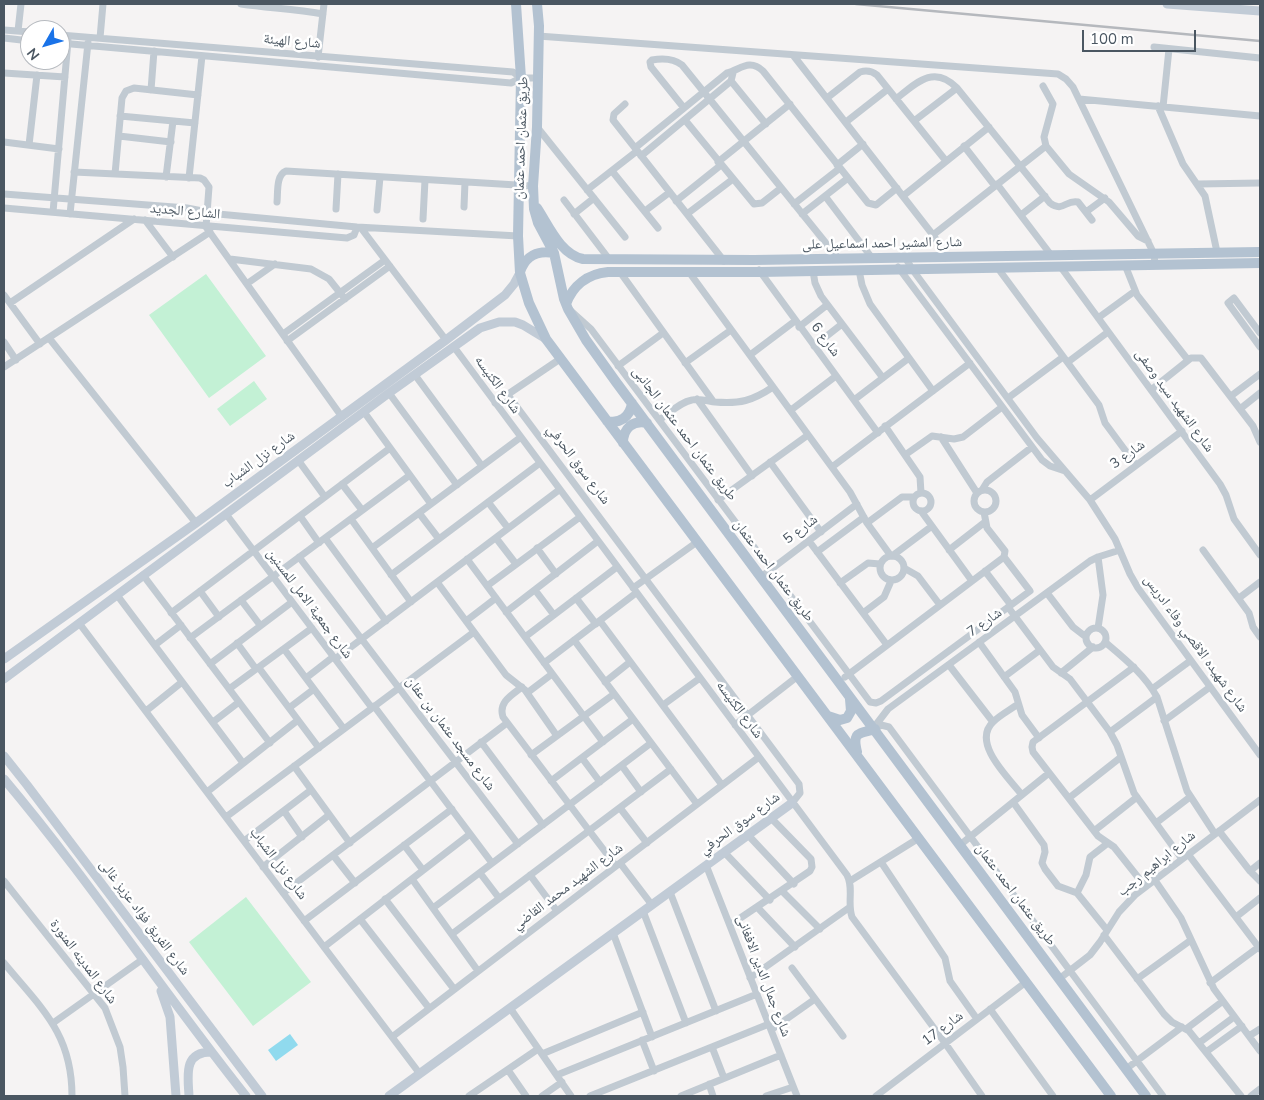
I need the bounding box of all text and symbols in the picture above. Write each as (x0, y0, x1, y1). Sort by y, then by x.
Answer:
north arrow (20, 20, 70, 70)
scale bar (1084, 20, 1198, 52)
text: 100 m (1090, 29, 1134, 49)
street label: شارع الهيئة (263, 31, 321, 53)
text: N (23, 44, 44, 64)
street label: طريق عثمان احمد عثمان (511, 76, 533, 200)
street label: الشارع الجديد (149, 201, 221, 223)
street label: شارع المشير احمد اسماعيل على (802, 234, 962, 254)
street label: شارع 6 (807, 320, 843, 360)
street label: شارع الشهيد سيد وصفى (1131, 346, 1217, 456)
street label: شارع الكنيسه (470, 353, 524, 417)
street label: طريق عثمان احمد عثمان الجانبى (628, 364, 740, 504)
street label: شارع سوق الحرفي (543, 422, 613, 508)
street label: شارع نزل الشباب (219, 428, 299, 492)
street label: شارع 3 (1107, 437, 1149, 473)
street label: شارع 5 (781, 512, 821, 548)
street label: طريق عثمان احمد عثمان (729, 517, 817, 625)
street label: شارع جمعية الامل للمسنين (262, 546, 356, 662)
street label: شارع شهيده الاقصي وفاء ادريس (1140, 572, 1250, 716)
street label: شارع 7 (964, 605, 1006, 641)
street label: شارع مسجد عثمان بن عفان (402, 674, 498, 794)
street label: شارع الكنيسه (712, 678, 766, 742)
street label: شارع سوق الحرفي (696, 789, 784, 859)
street label: شارع نزل الشباب (246, 825, 310, 903)
street label: شارع ابراهيم رجب (1115, 827, 1199, 901)
street label: شارع الشهيد محمد القاضي (509, 840, 627, 934)
street label: طريق عثمان احمد عثمان (971, 841, 1059, 949)
street label: شارع الفريق فؤاد عزيز غالى (95, 857, 193, 979)
street label: شارع جمال الدين الافغانى (732, 913, 794, 1039)
street label: شارع المدينه المنورة (46, 916, 120, 1008)
street label: شارع 17 (919, 1008, 967, 1050)

